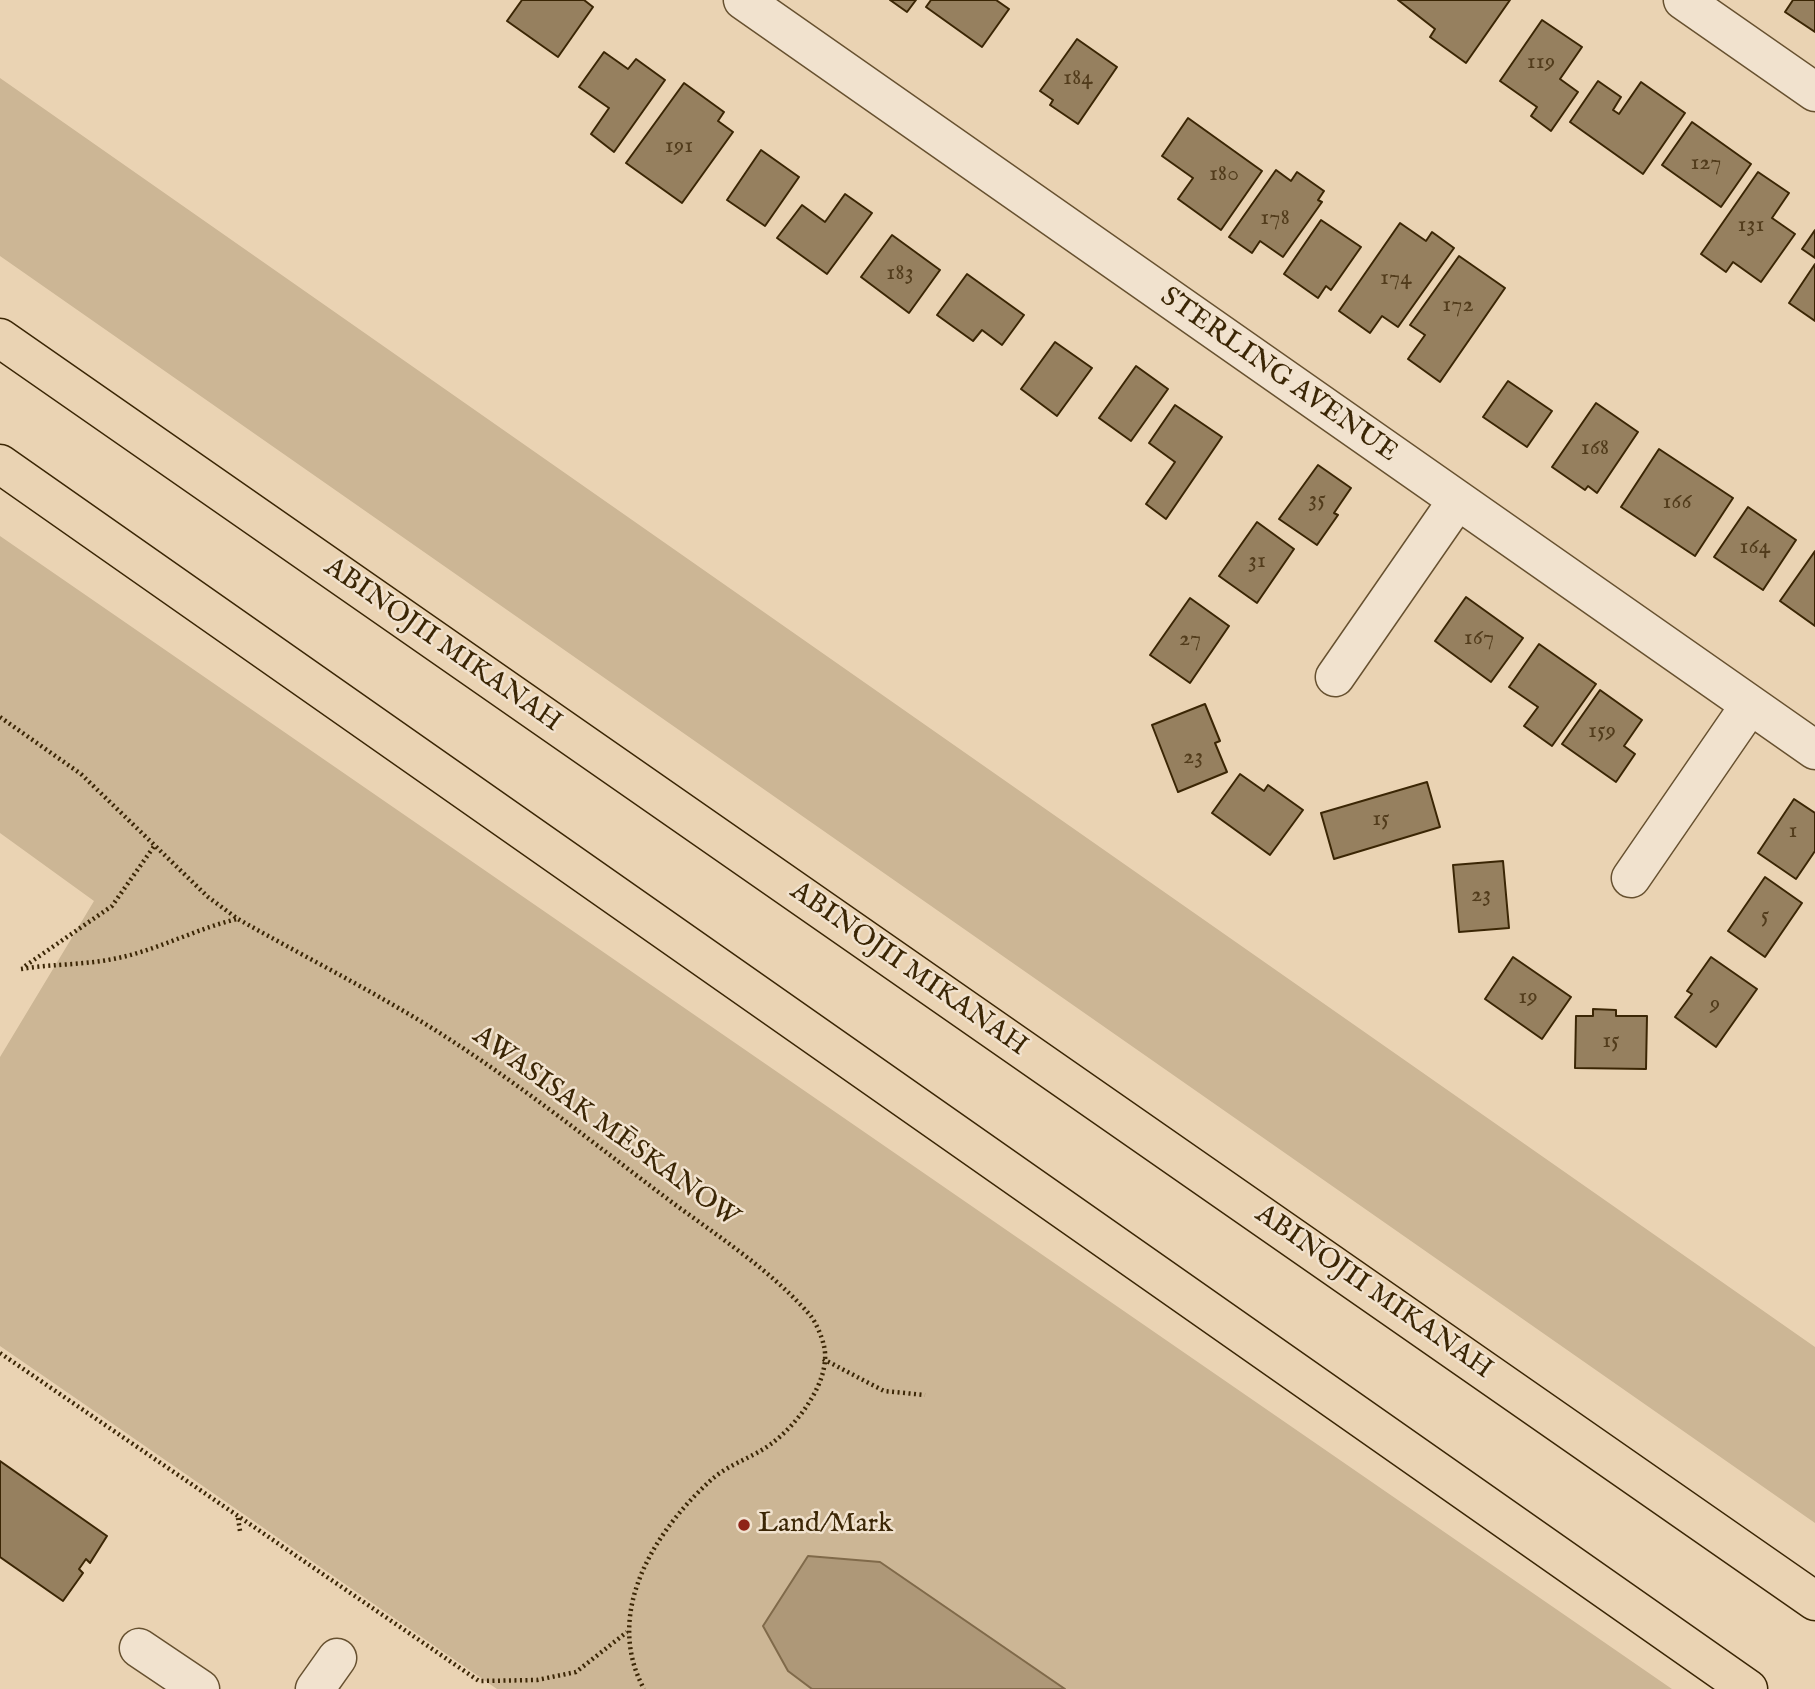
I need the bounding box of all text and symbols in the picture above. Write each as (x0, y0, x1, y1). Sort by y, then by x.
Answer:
house number: 119 (1527, 49, 1555, 77)
house number: 184 (1063, 65, 1093, 93)
house number: 191 (665, 133, 693, 161)
house number: 127 (1690, 150, 1722, 178)
house number: 180 (1209, 161, 1239, 189)
house number: 178 (1260, 205, 1290, 233)
house number: 131 (1738, 212, 1764, 240)
house number: 183 (886, 260, 914, 288)
house number: 174 (1380, 265, 1412, 293)
street label: STERLING AVENUE (1153, 281, 1403, 471)
house number: 172 (1442, 292, 1474, 320)
house number: 168 (1581, 435, 1609, 463)
house number: 35 (1308, 487, 1326, 515)
house number: 166 (1662, 489, 1692, 517)
house number: 164 (1740, 534, 1770, 562)
house number: 31 (1248, 548, 1266, 576)
street label: ABINOJII MIKANAH (317, 551, 567, 741)
house number: 167 (1464, 625, 1494, 653)
house number: 27 (1179, 626, 1201, 654)
house number: 159 (1588, 718, 1616, 746)
house number: 23 (1183, 744, 1203, 772)
house number: 15 (1372, 806, 1390, 834)
house number: 1 (1789, 818, 1797, 846)
street label: ABINOJII MIKANAH (783, 875, 1033, 1065)
house number: 23 (1471, 882, 1491, 910)
house number: 5 (1761, 903, 1769, 931)
house number: 19 (1518, 984, 1538, 1012)
house number: 9 (1710, 991, 1720, 1019)
street label: AWASISAK MĒSKANOW (465, 1020, 745, 1236)
house number: 15 (1602, 1028, 1620, 1056)
street label: ABINOJII MIKANAH (1248, 1198, 1498, 1388)
place label: Land/Mark (758, 1508, 893, 1542)
marker: Land/Mark (736, 1517, 752, 1533)

